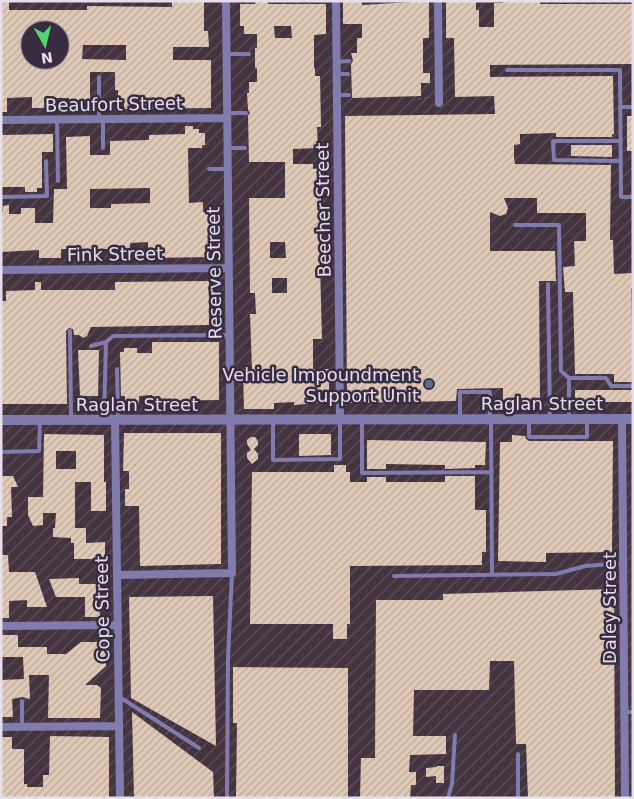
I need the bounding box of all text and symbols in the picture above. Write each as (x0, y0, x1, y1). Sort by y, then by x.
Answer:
north arrow (20, 20, 70, 70)
text: N (40, 49, 54, 67)
street label: Beaufort Street (45, 92, 183, 116)
street label: Beecher Street (311, 142, 335, 278)
street label: Reserve Street (202, 206, 226, 340)
street label: Fink Street (67, 243, 163, 265)
place label: Vehicle Impoundment Support Unit (222, 364, 419, 406)
marker: Vehicle Impoundment Support Unit (423, 378, 435, 390)
street label: Raglan Street (481, 393, 603, 414)
street label: Raglan Street (76, 394, 198, 415)
street label: Daley Street (599, 552, 620, 664)
street label: Cope Street (91, 556, 113, 662)

